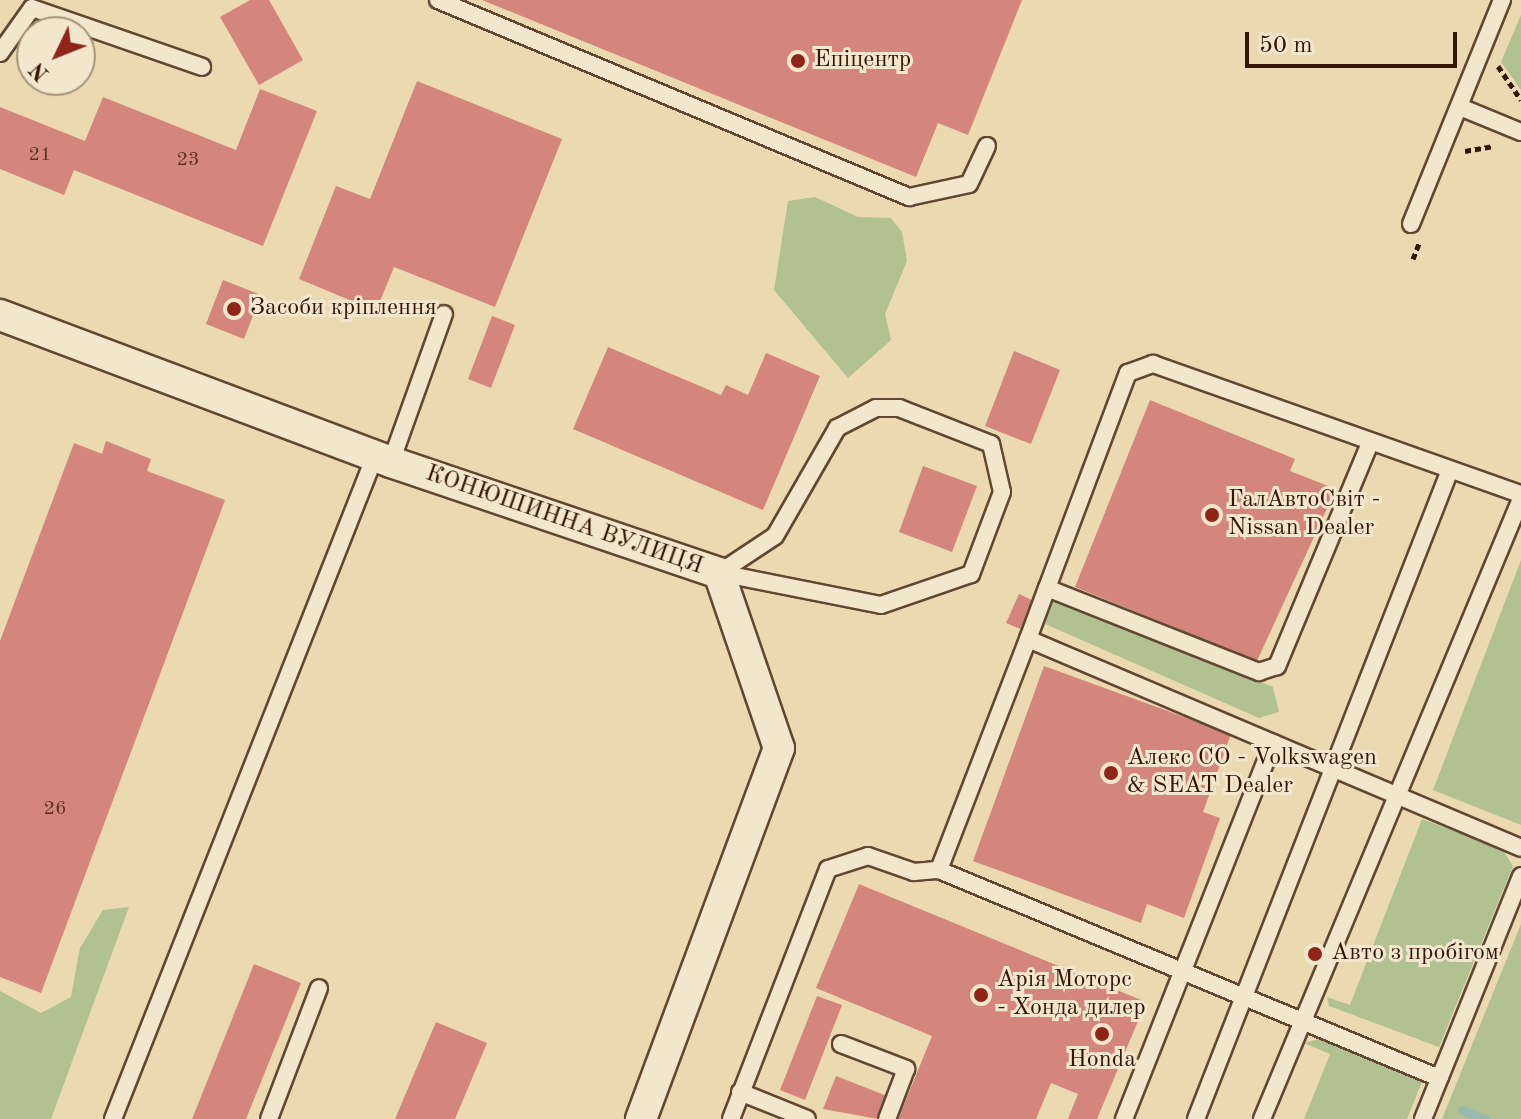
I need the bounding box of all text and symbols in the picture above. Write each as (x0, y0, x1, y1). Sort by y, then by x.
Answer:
north arrow (16, 16, 96, 96)
scale bar (1249, 16, 1461, 66)
text: 50 m (1259, 34, 1313, 58)
place label: Епіцентр (814, 47, 911, 75)
marker: Епіцентр (789, 52, 807, 70)
text: N (26, 57, 54, 85)
house number: 21 (28, 143, 52, 167)
house number: 23 (176, 148, 200, 172)
place label: Засоби кріплення (250, 295, 437, 323)
marker: Засоби кріплення (225, 300, 243, 318)
street label: КОНЮШИННА ВУЛИЦЯ (421, 460, 707, 582)
place label: ГалАвтоСвіт - Nissan Dealer (1228, 487, 1380, 543)
marker: ГалАвтоСвіт - Nissan Dealer (1203, 506, 1221, 524)
place label: Алекс CO - Volkswagen & SEAT Dealer (1127, 745, 1377, 801)
marker: Алекс CO - Volkswagen & SEAT Dealer (1102, 764, 1120, 782)
house number: 26 (43, 797, 67, 821)
place label: Авто з пробігом (1331, 940, 1499, 968)
marker: Авто з пробігом (1306, 945, 1324, 963)
place label: Арія Моторс - Хонда дилер (997, 967, 1146, 1023)
marker: Арія Моторс - Хонда дилер (972, 986, 990, 1004)
marker: Honda (1093, 1025, 1111, 1043)
place label: Honda (1068, 1047, 1136, 1075)

